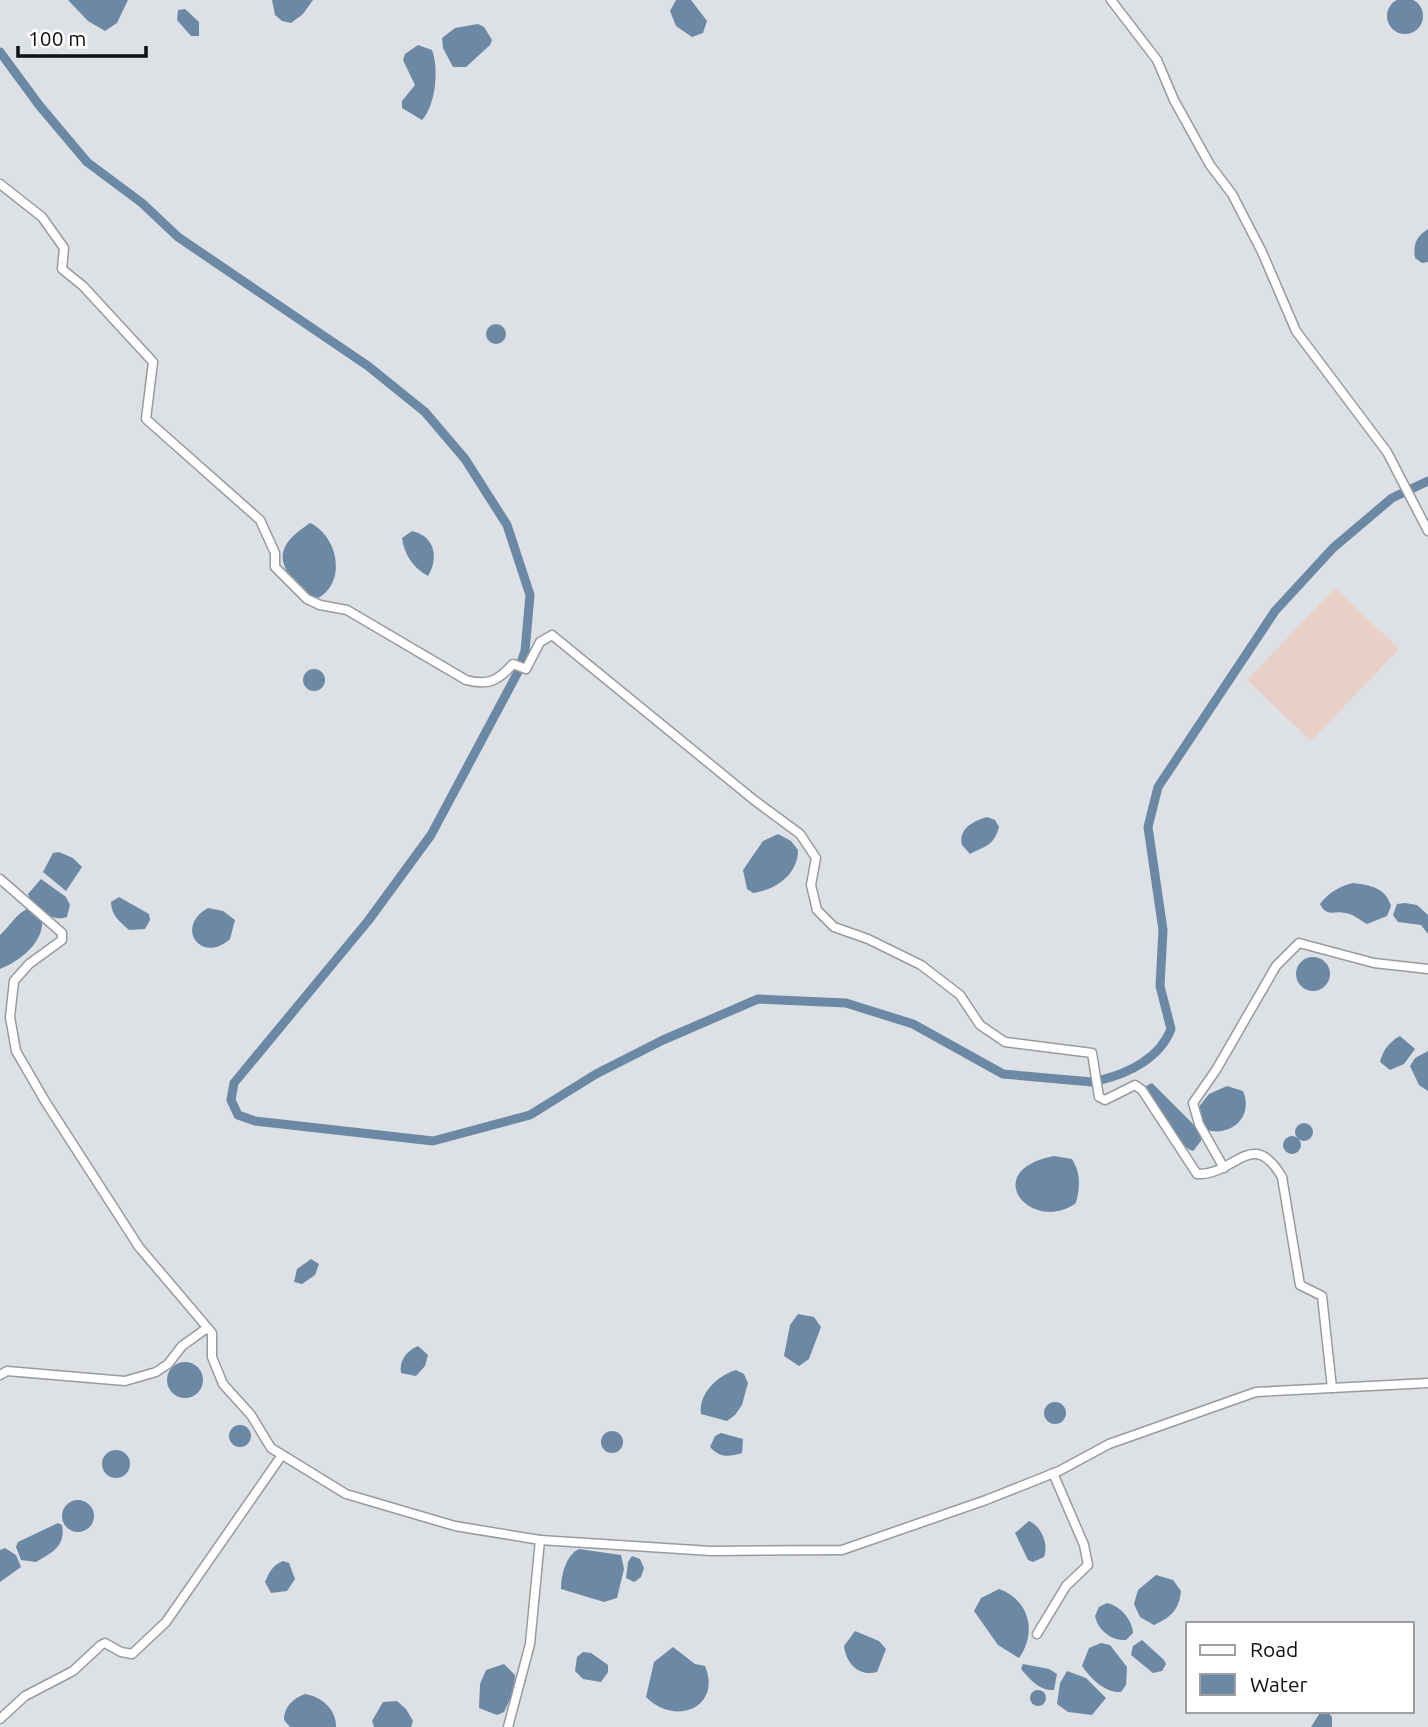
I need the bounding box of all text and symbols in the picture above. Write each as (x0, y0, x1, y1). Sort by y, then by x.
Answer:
scale bar (18, 14, 145, 58)
text: 100 m (28, 26, 86, 50)
legend (1186, 1622, 1414, 1713)
text: Road (1250, 1637, 1298, 1661)
text: Water (1250, 1672, 1308, 1696)

